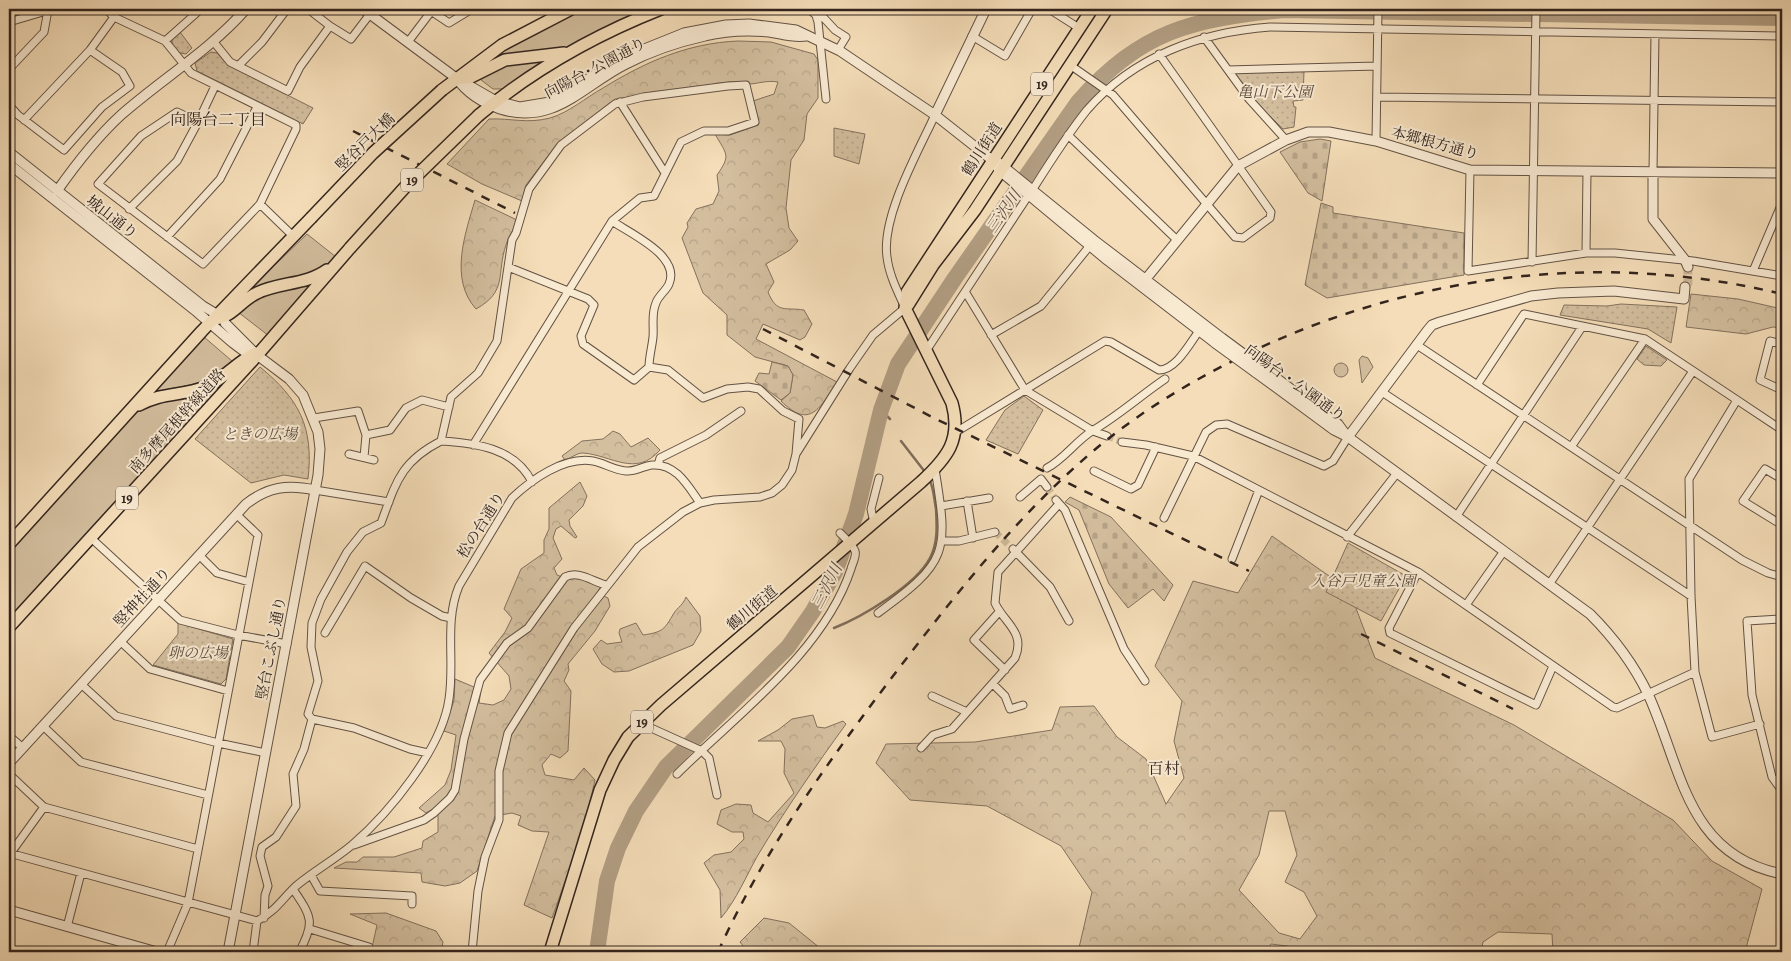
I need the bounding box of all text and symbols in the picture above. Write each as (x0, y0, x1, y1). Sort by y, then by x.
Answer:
street label: 向陽台･公園通り (541, 33, 649, 103)
road number: 19 (1031, 72, 1053, 96)
park label: 亀山下公園 (1237, 82, 1315, 102)
district label: 向陽台二丁目 (170, 109, 266, 131)
street label: 竪谷戸大橋 (331, 109, 399, 175)
street label: 鶴川街道 (957, 118, 1007, 180)
street label: 本郷根方通り (1389, 122, 1481, 164)
road number: 19 (401, 168, 423, 192)
water label: 三沢川 (981, 184, 1027, 238)
street label: 城山通り (82, 191, 142, 243)
street label: 向陽台・公園通り (1241, 340, 1349, 426)
street label: 南多摩尾根幹線道路 (124, 364, 230, 478)
park label: ときの広場 (222, 424, 299, 444)
road number: 19 (116, 486, 138, 509)
street label: 松の台通り (453, 488, 509, 562)
water label: 三沢川 (806, 558, 848, 613)
street label: 竪神社通り (109, 563, 175, 631)
park label: 入谷戸児童公園 (1310, 571, 1418, 591)
street label: 鶴川街道 (723, 581, 781, 635)
street label: 竪台こぶし通り (251, 595, 291, 701)
park label: 卵の広場 (168, 643, 230, 663)
road number: 19 (631, 710, 653, 734)
district label: 百村 (1148, 758, 1180, 780)

